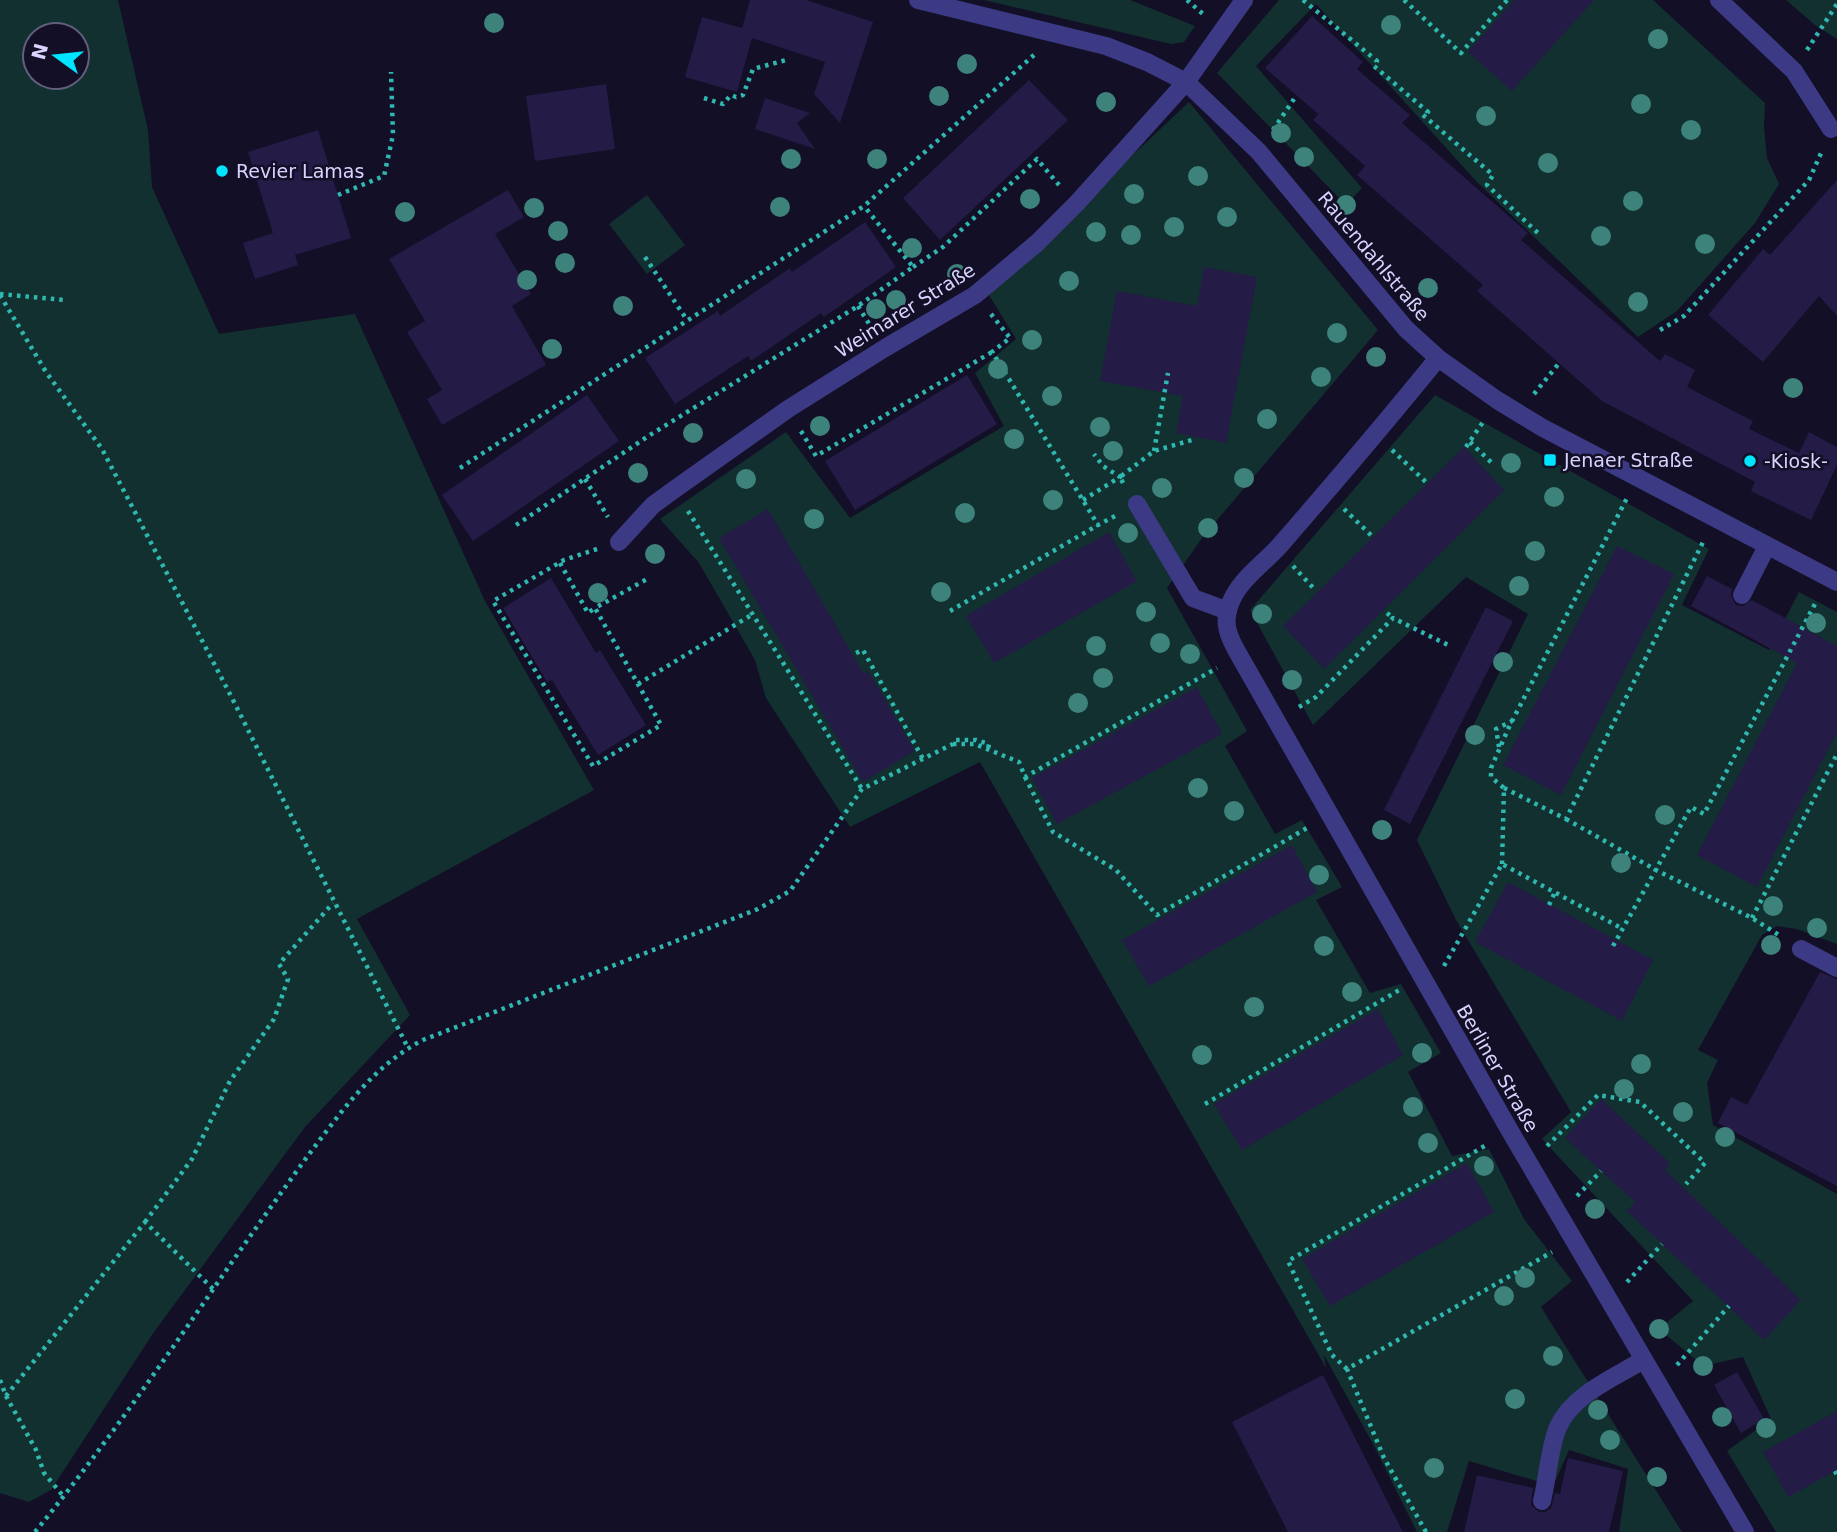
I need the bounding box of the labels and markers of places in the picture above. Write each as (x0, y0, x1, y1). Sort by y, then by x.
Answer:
place label: Revier Lamas (236, 160, 364, 182)
marker: Revier Lamas (214, 163, 230, 179)
place label: Jenaer Straße (1563, 449, 1693, 471)
place label: -Kiosk- (1764, 450, 1828, 472)
marker: Jenaer Straße (1542, 452, 1558, 468)
marker: -Kiosk- (1742, 453, 1758, 469)

